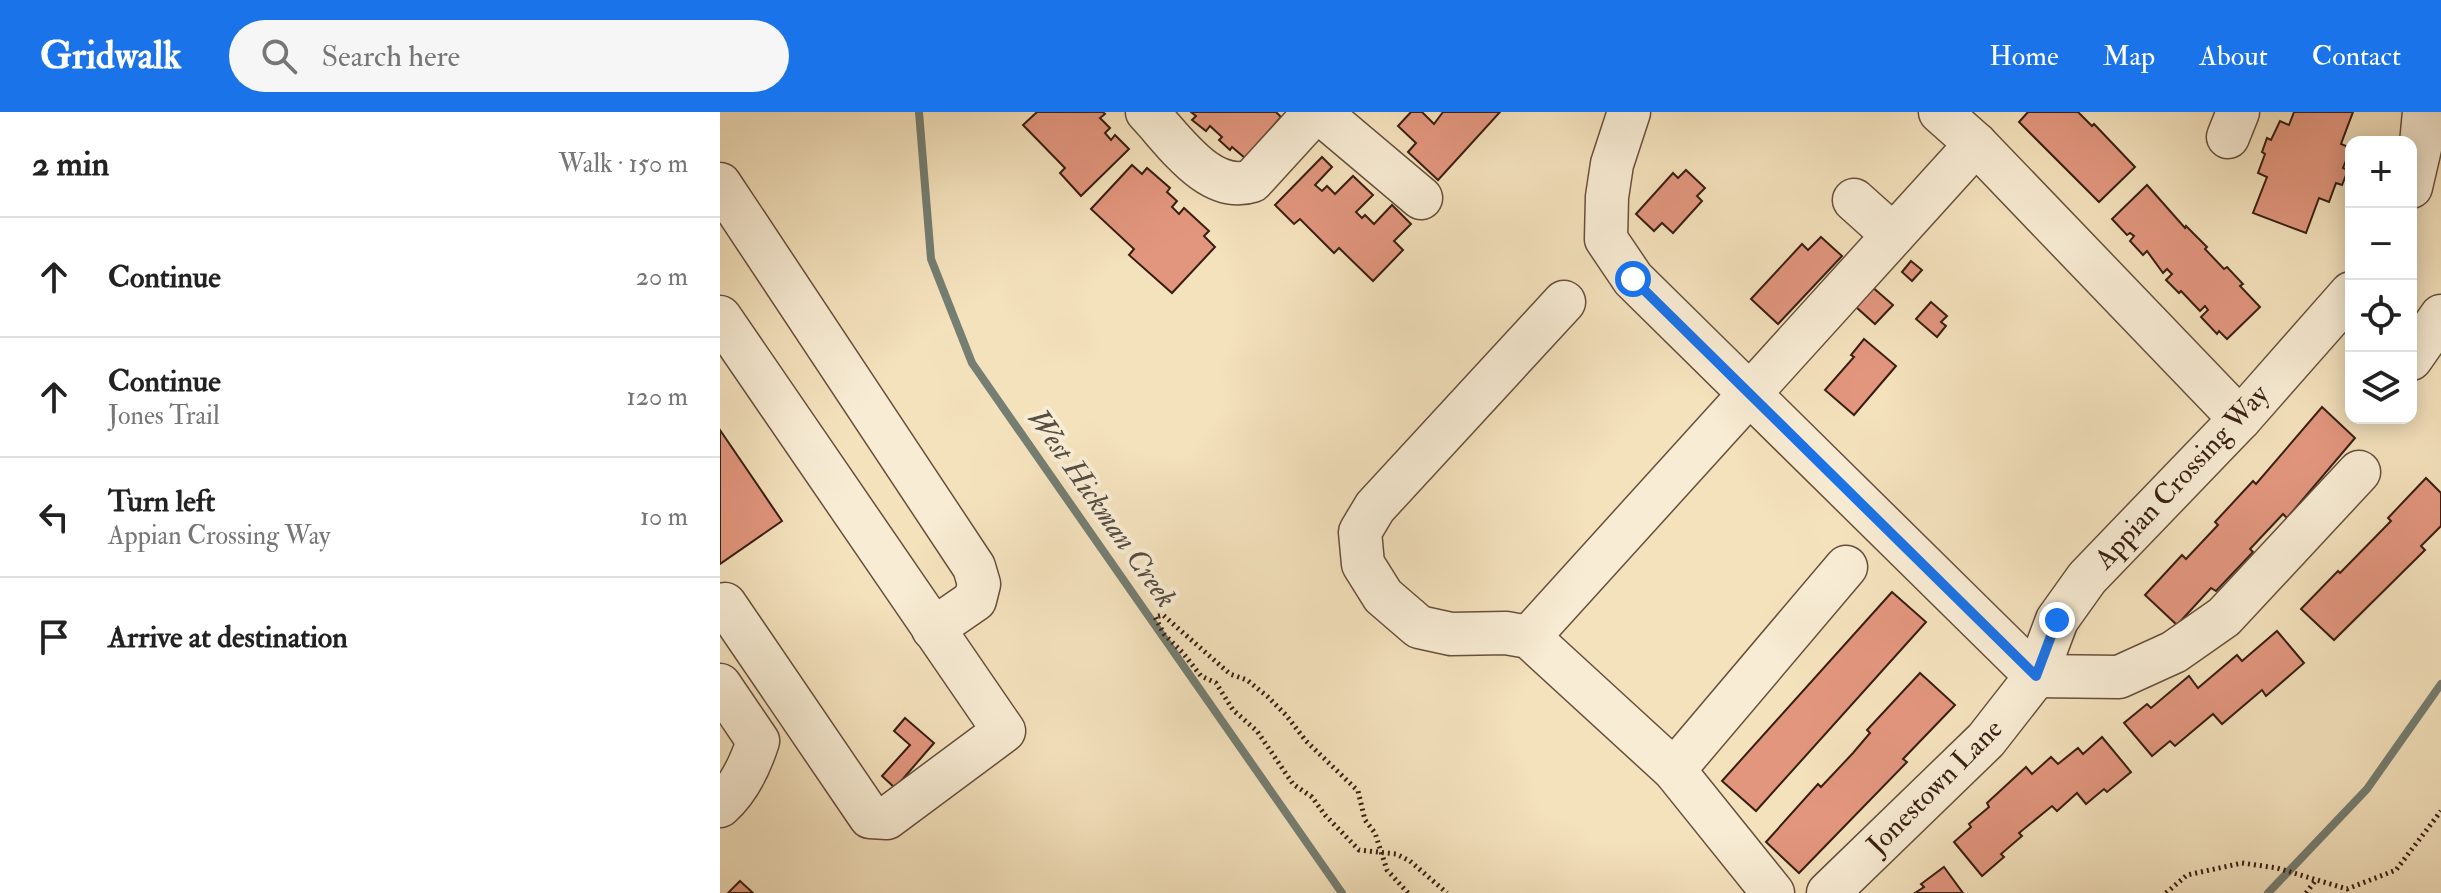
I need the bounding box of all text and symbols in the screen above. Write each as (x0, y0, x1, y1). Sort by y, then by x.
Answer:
search box (229, 20, 789, 92)
text: Gridwalk (40, 32, 181, 80)
icon: search (257, 34, 301, 78)
text: Search here (321, 38, 460, 75)
text: Home (1989, 39, 2059, 74)
text: Map (2103, 39, 2155, 74)
text: About (2199, 39, 2268, 74)
text: Contact (2312, 39, 2401, 74)
map controls (2345, 136, 2417, 424)
button: + (2345, 136, 2417, 208)
text: 2 min (32, 143, 109, 186)
text: Walk · 150 m (559, 148, 688, 180)
button: − (2345, 208, 2417, 280)
icon: ahead (32, 255, 76, 299)
text: Continue (108, 259, 221, 296)
text: 20 m (636, 261, 688, 293)
route start (1615, 261, 1651, 297)
button: locate (2345, 280, 2417, 352)
button: layers (2345, 352, 2417, 424)
text: Continue (108, 363, 221, 400)
icon: ahead (32, 375, 76, 419)
street label: Appian Crossing Way (2087, 377, 2277, 577)
text: 120 m (627, 381, 688, 413)
text: Jones Trail (108, 400, 220, 432)
water label: West Hickman Creek (1019, 401, 1185, 615)
text: Turn left (108, 483, 215, 520)
icon: left (32, 495, 76, 539)
text: 10 m (640, 501, 688, 533)
text: Appian Crossing Way (108, 520, 331, 552)
route end (2039, 602, 2075, 638)
icon: arrive (32, 615, 76, 659)
text: Arrive at destination (108, 619, 348, 656)
street label: Jonestown Lane (1859, 712, 2010, 863)

